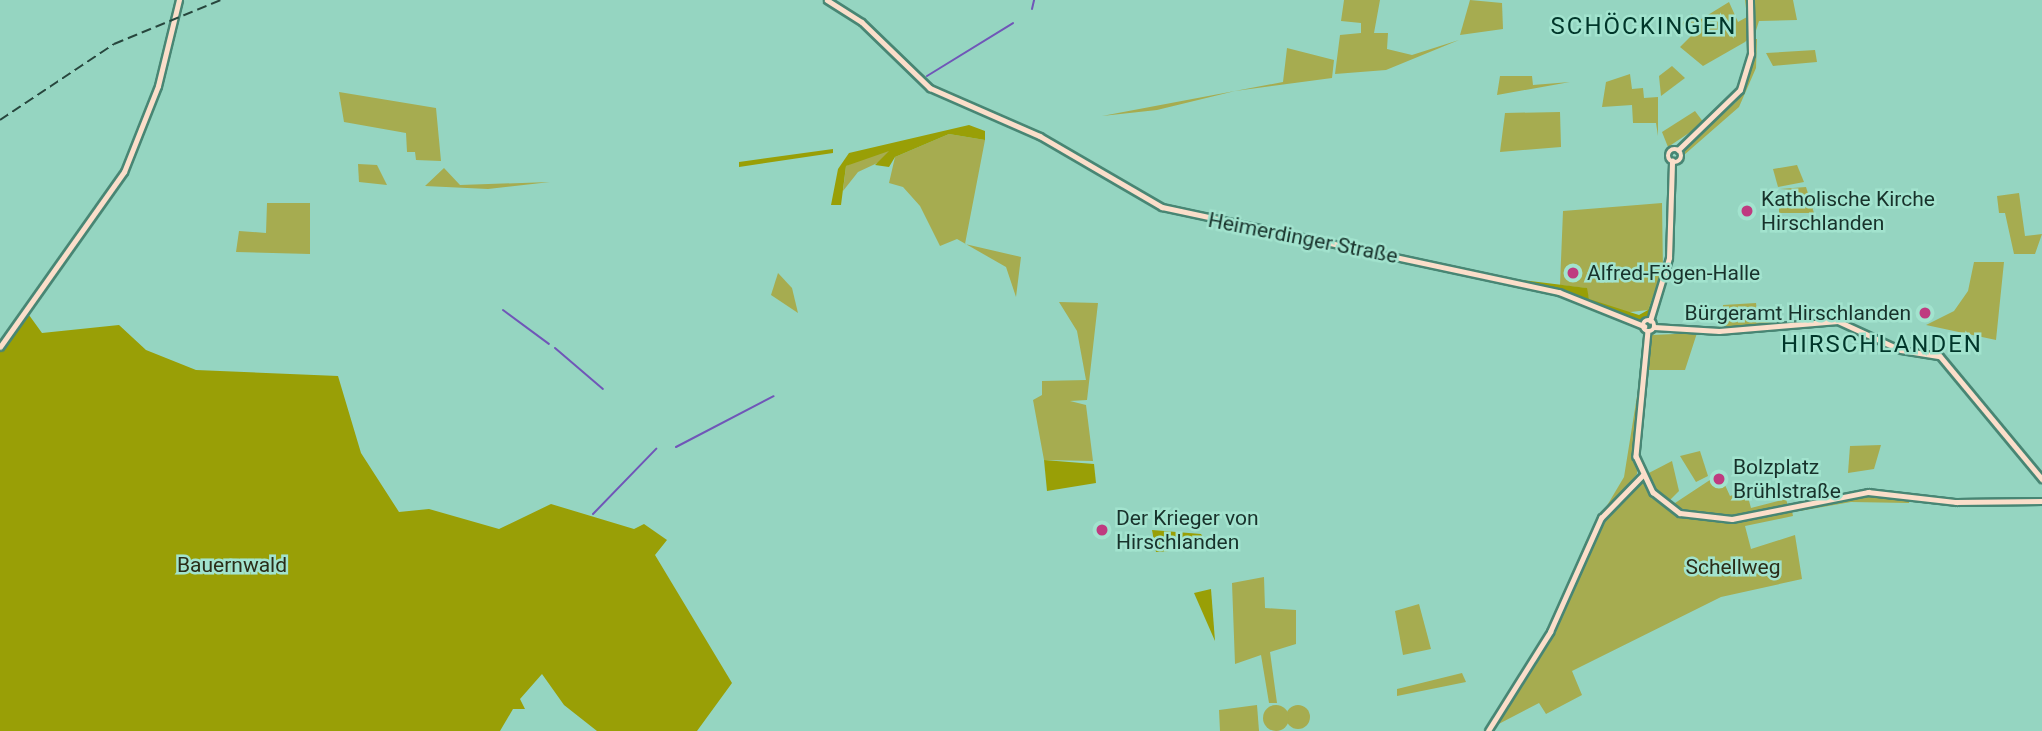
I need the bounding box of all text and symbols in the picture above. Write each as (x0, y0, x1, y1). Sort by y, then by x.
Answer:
district label: SCHÖCKINGEN (1552, 13, 1736, 41)
place label: Katholische Kirche Hirschlanden (1761, 186, 1935, 236)
marker: Katholische Kirche Hirschlanden (1739, 203, 1755, 219)
street label: Heimerdinger Straße (1206, 207, 1400, 269)
place label: Alfred-Fögen-Halle (1587, 260, 1760, 286)
marker: Alfred-Fögen-Halle (1565, 265, 1581, 281)
place label: Bürgeramt Hirschlanden (1685, 300, 1911, 326)
marker: Bürgeramt Hirschlanden (1917, 305, 1933, 321)
district label: HIRSCHLANDEN (1783, 331, 1981, 359)
place label: Bolzplatz Brühlstraße (1733, 454, 1841, 504)
marker: Bolzplatz Brühlstraße (1711, 471, 1727, 487)
place label: Der Krieger von Hirschlanden (1116, 505, 1259, 555)
marker: Der Krieger von Hirschlanden (1094, 522, 1110, 538)
park label: Bauernwald (177, 552, 287, 578)
park label: Schellweg (1685, 554, 1781, 580)

